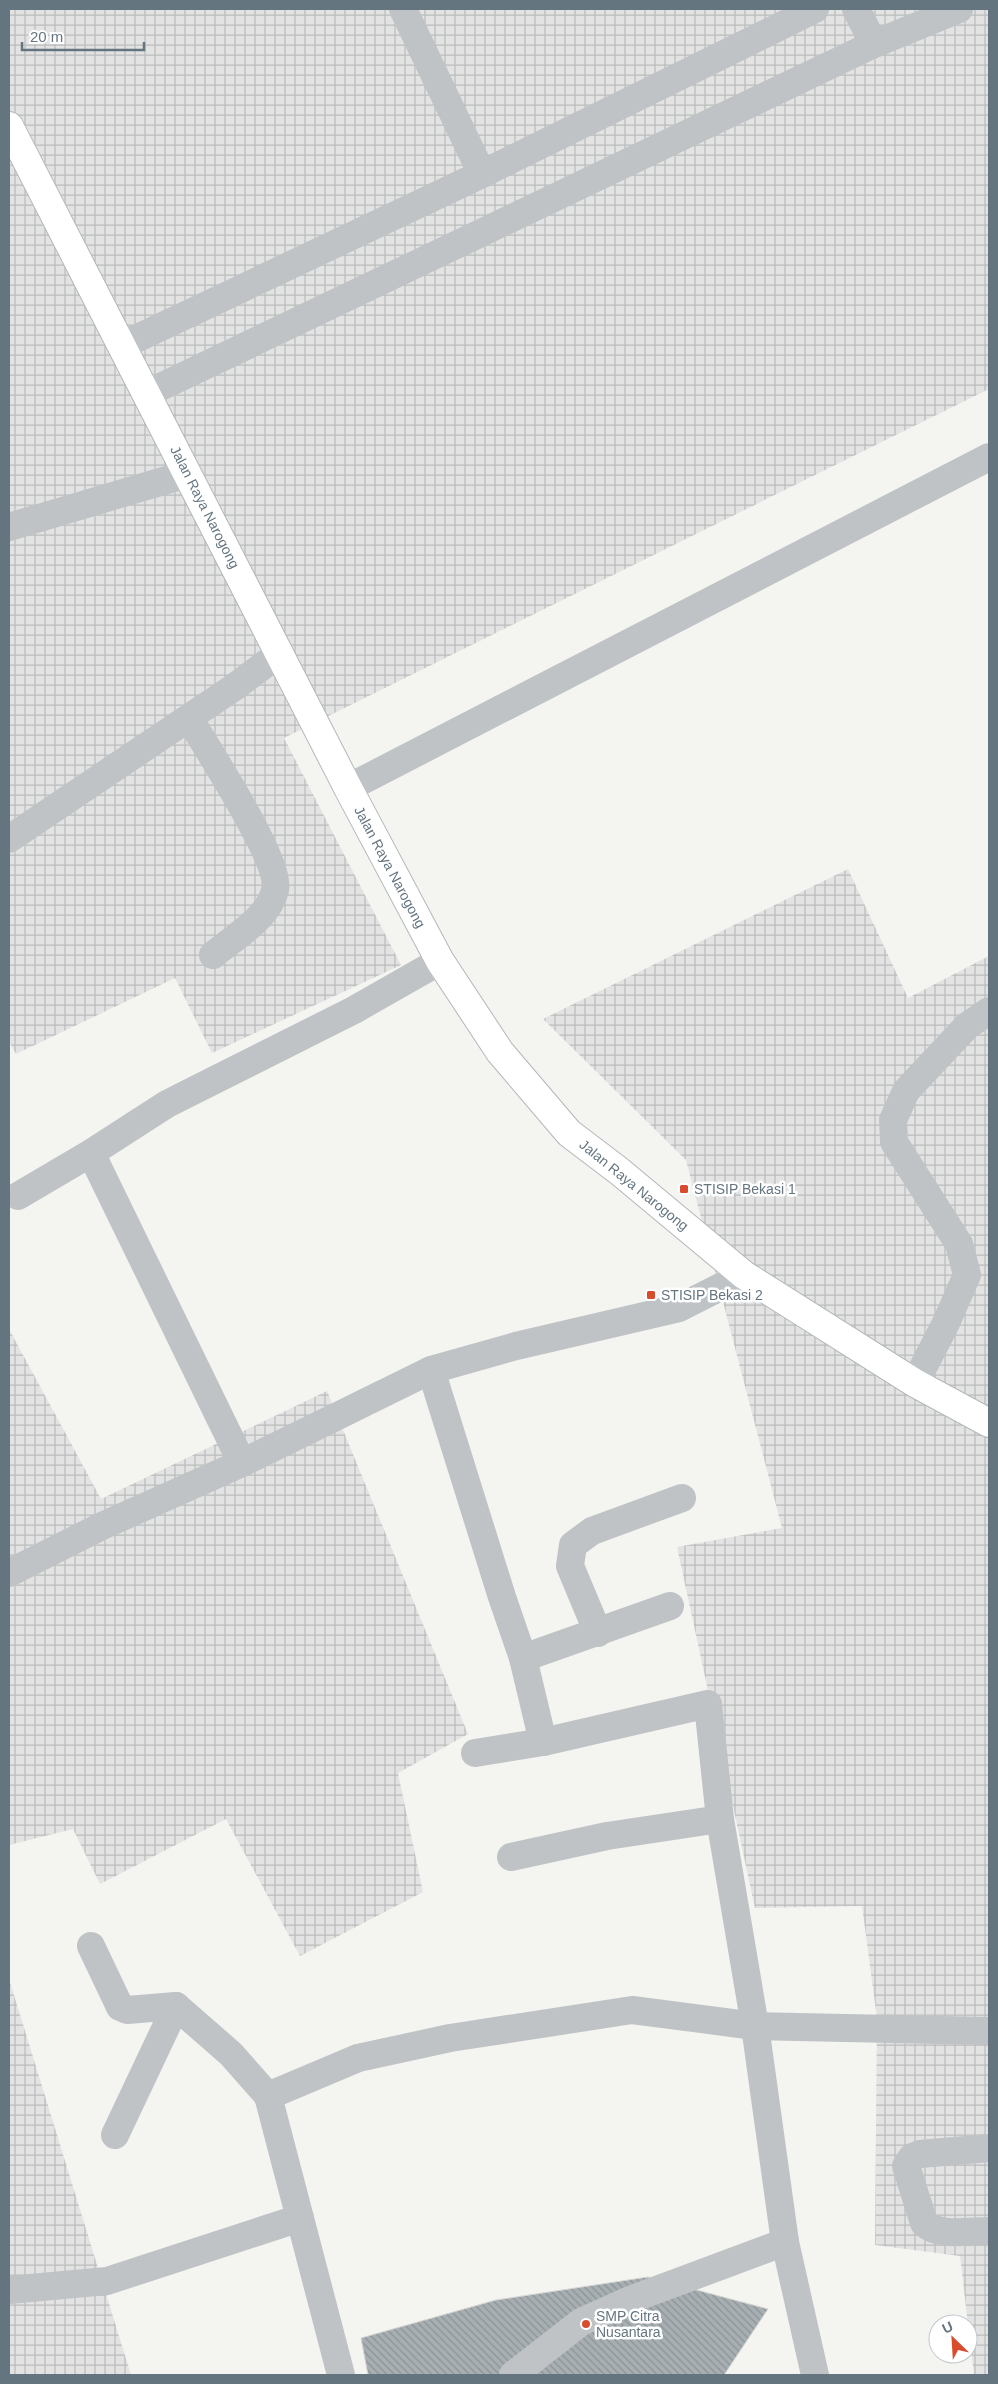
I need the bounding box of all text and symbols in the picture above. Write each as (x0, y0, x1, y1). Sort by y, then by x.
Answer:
scale bar (22, 20, 145, 52)
text: 20 m (30, 28, 63, 45)
street label: Jalan Raya Narogong (167, 443, 243, 571)
street label: Jalan Raya Narogong (351, 803, 429, 931)
street label: Jalan Raya Narogong (576, 1136, 692, 1234)
place label: STISIP Bekasi 1 (694, 1181, 796, 1197)
marker: STISIP Bekasi 1 (678, 1183, 690, 1195)
place label: STISIP Bekasi 2 (661, 1287, 763, 1303)
marker: STISIP Bekasi 2 (645, 1289, 657, 1301)
place label: SMP Citra Nusantara (596, 2308, 661, 2340)
north arrow (928, 2314, 978, 2364)
marker: SMP Citra Nusantara (580, 2318, 592, 2330)
text: U (940, 2318, 955, 2337)

